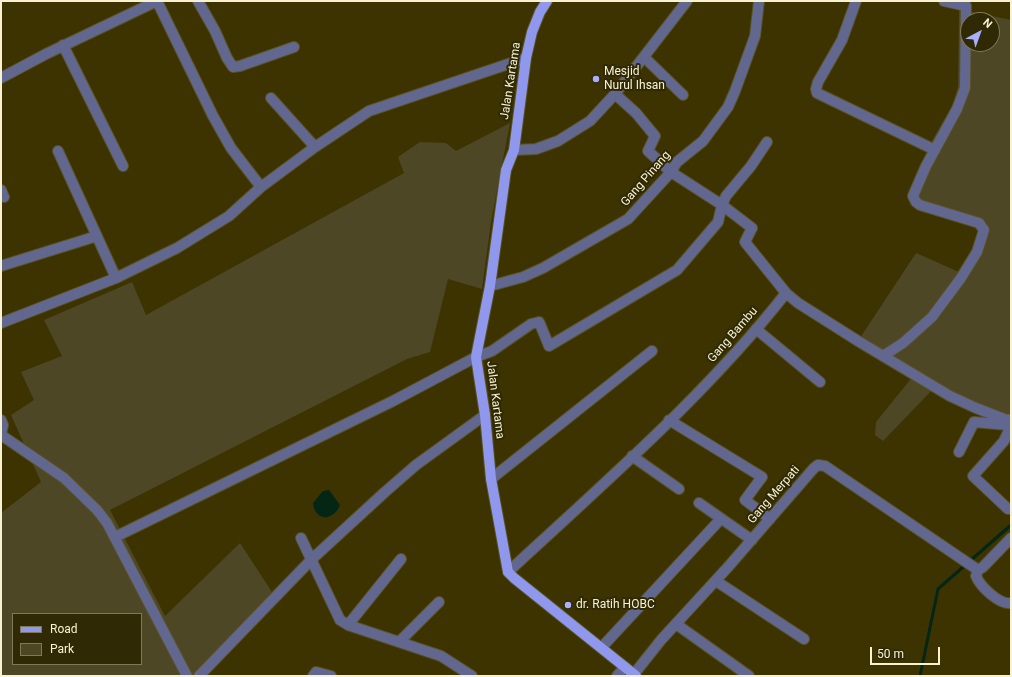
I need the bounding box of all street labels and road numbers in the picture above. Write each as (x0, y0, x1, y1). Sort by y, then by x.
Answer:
street label: Jalan Kartama (498, 41, 524, 121)
street label: Gang Pinang (618, 149, 674, 209)
street label: Gang Bambu (705, 304, 761, 366)
street label: Jalan Kartama (483, 360, 507, 440)
street label: Gang Merpati (745, 463, 803, 527)

